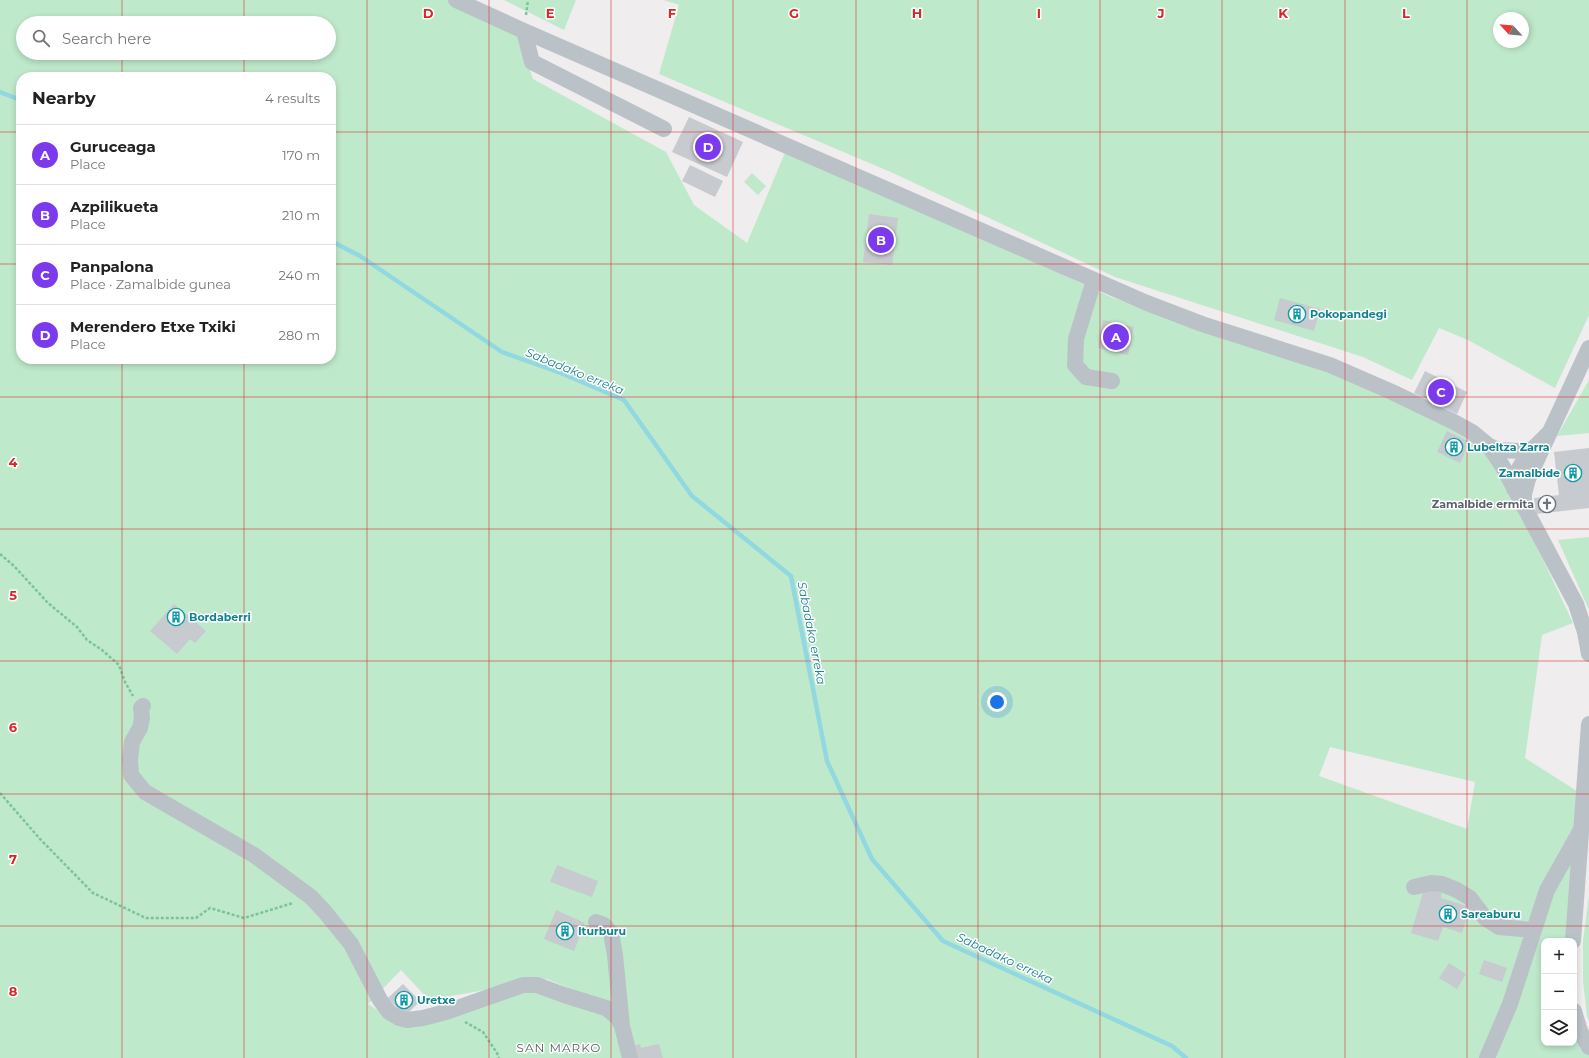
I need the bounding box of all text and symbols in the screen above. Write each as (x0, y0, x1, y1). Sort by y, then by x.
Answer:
text: D (423, 5, 434, 21)
text: E (546, 5, 555, 21)
text: F (668, 5, 676, 21)
text: G (789, 5, 799, 21)
text: H (912, 5, 922, 21)
text: I (1037, 5, 1041, 21)
text: J (1156, 5, 1165, 21)
text: K (1278, 5, 1288, 21)
text: L (1402, 5, 1410, 21)
north arrow (1493, 12, 1529, 48)
search box (16, 16, 336, 60)
icon: search (30, 27, 52, 49)
text: Search here (62, 29, 151, 48)
text: Nearby (32, 88, 96, 108)
text: 4 results (265, 90, 320, 106)
pin: D (695, 132, 721, 162)
text: Guruceaga (70, 137, 156, 156)
text: A (40, 147, 50, 163)
text: 170 m (282, 147, 320, 163)
text: Place (70, 156, 106, 172)
text: Azpilikueta (70, 197, 158, 216)
text: B (40, 207, 50, 223)
text: 210 m (282, 207, 320, 223)
text: Place (70, 216, 106, 232)
pin: B (868, 225, 894, 255)
text: Panpalona (70, 257, 154, 276)
text: C (40, 267, 50, 283)
text: 240 m (279, 267, 320, 283)
text: Place · Zamalbide gunea (70, 276, 231, 292)
building icon: Pokopandegi (1287, 304, 1307, 324)
place label: Pokopandegi (1310, 307, 1387, 321)
text: Merendero Etxe Txiki (70, 317, 236, 336)
pin: A (1103, 322, 1129, 352)
text: D (40, 327, 50, 343)
text: 280 m (279, 327, 320, 343)
text: Place (70, 336, 106, 352)
water label: Sabadako erreka (524, 344, 626, 398)
pin: C (1428, 377, 1454, 407)
building icon: Lubeltza Zarra (1444, 437, 1464, 457)
place label: Lubeltza Zarra (1467, 440, 1550, 454)
text: 4 (9, 454, 18, 470)
building icon: Zamalbide (1563, 463, 1583, 483)
place label: Zamalbide (1499, 466, 1560, 480)
church icon: Zamalbide ermita (1537, 494, 1557, 514)
place label: Zamalbide ermita (1432, 497, 1534, 511)
water label: Sabadako erreka (795, 580, 829, 686)
text: 5 (9, 587, 17, 603)
building icon: Bordaberri (166, 607, 186, 627)
place label: Bordaberri (189, 610, 251, 624)
your location (987, 692, 1007, 712)
text: 6 (9, 719, 18, 735)
text: 7 (9, 851, 17, 867)
building icon: Sareaburu (1438, 904, 1458, 924)
place label: Sareaburu (1461, 907, 1520, 921)
building icon: Iturburu (555, 921, 575, 941)
place label: Iturburu (578, 924, 626, 938)
water label: Sabadako erreka (954, 929, 1056, 987)
map controls (1541, 938, 1577, 1046)
button: + (1541, 938, 1577, 974)
button: − (1541, 974, 1577, 1010)
text: 8 (9, 983, 18, 999)
building icon: Uretxe (394, 990, 414, 1010)
place label: Uretxe (417, 993, 455, 1007)
button: layers (1541, 1010, 1577, 1046)
district label: SAN MARKO (517, 1040, 601, 1055)

